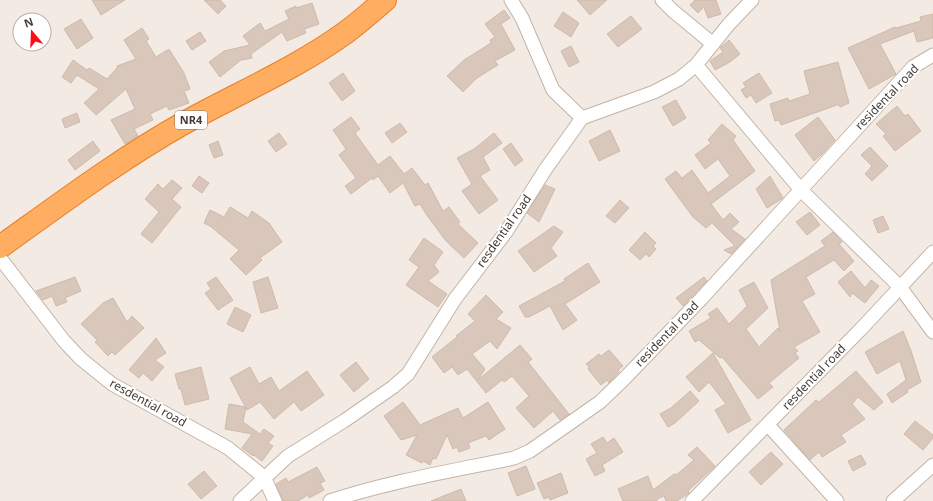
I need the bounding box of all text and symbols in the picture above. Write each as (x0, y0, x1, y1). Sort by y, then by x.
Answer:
north arrow (12, 12, 52, 52)
text: N (22, 14, 35, 31)
street label: residental road (851, 60, 922, 133)
road number: NR4 (175, 111, 207, 129)
street label: resdential road (472, 191, 535, 271)
street label: residental road (631, 297, 702, 370)
street label: resdential road (778, 340, 849, 413)
street label: resdential road (107, 374, 190, 431)

